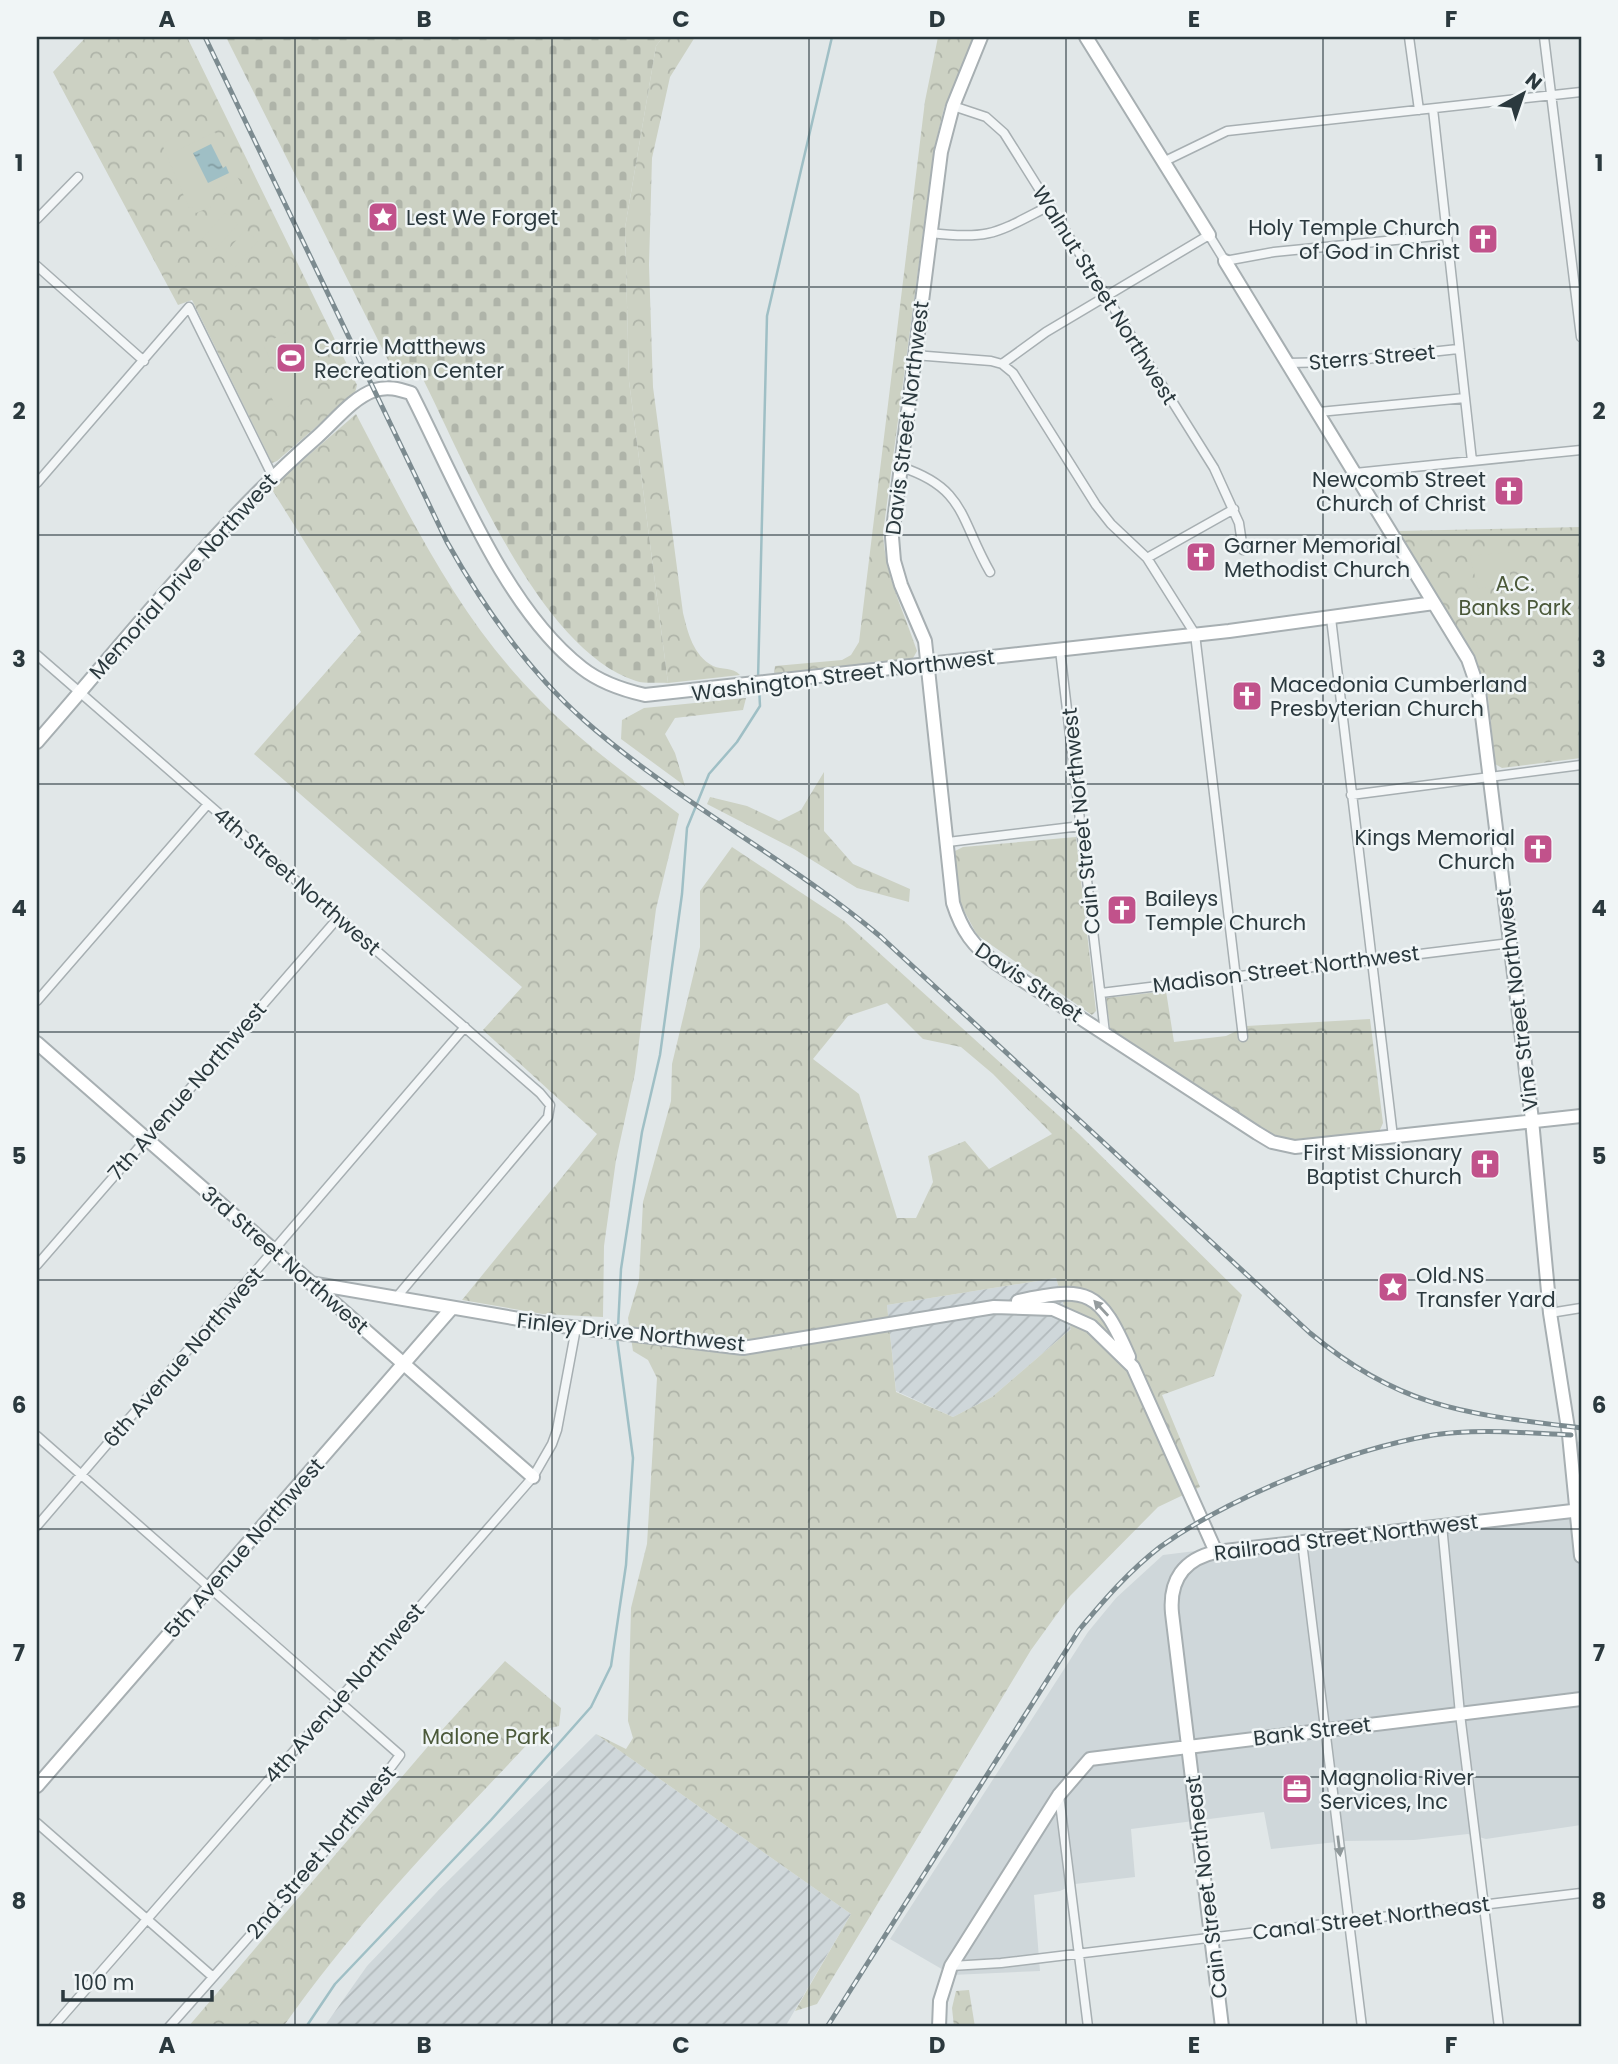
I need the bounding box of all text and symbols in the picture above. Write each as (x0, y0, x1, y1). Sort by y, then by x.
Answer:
text: A (159, 3, 176, 35)
text: B (416, 3, 432, 35)
text: C (672, 3, 690, 35)
text: D (929, 3, 945, 35)
text: E (1188, 3, 1200, 35)
text: F (1445, 3, 1457, 35)
north arrow (1488, 60, 1558, 130)
text: N (1519, 66, 1548, 96)
text: 1 (15, 147, 23, 179)
text: 1 (1595, 147, 1603, 179)
street label: Walnut Street Northwest (1026, 180, 1184, 410)
place icon: Lest We Forget (366, 200, 400, 234)
place label: Lest We Forget (406, 203, 558, 232)
place label: Holy Temple Church of God in Christ (1248, 213, 1460, 266)
church icon: Holy Temple Church of God in Christ (1466, 222, 1500, 256)
street label: Davis Street Northwest (878, 299, 936, 537)
place label: Carrie Matthews Recreation Center (314, 332, 504, 385)
street label: Sterrs Street (1308, 337, 1436, 377)
sports icon: Carrie Matthews Recreation Center (274, 341, 308, 375)
text: 2 (12, 395, 26, 427)
text: 2 (1592, 395, 1606, 427)
place label: Newcomb Street Church of Christ (1312, 465, 1486, 518)
street label: Memorial Drive Northwest (82, 467, 284, 685)
church icon: Newcomb Street Church of Christ (1492, 474, 1526, 508)
place label: Garner Memorial Methodist Church (1224, 531, 1410, 584)
church icon: Garner Memorial Methodist Church (1184, 540, 1218, 574)
park label: A.C. Banks Park (1459, 569, 1572, 622)
street label: Washington Street Northwest (690, 642, 996, 708)
text: 3 (12, 643, 26, 675)
text: 3 (1592, 643, 1606, 675)
place label: Macedonia Cumberland Presbyterian Church (1270, 670, 1527, 723)
church icon: Macedonia Cumberland Presbyterian Church (1230, 679, 1264, 713)
street label: Cain Street Northwest (1055, 706, 1107, 936)
street label: 4th Street Northwest (207, 800, 387, 962)
place label: Kings Memorial Church (1355, 823, 1515, 876)
church icon: Kings Memorial Church (1521, 832, 1555, 866)
place label: Baileys Temple Church (1145, 884, 1306, 937)
street label: Vine Street Northwest (1489, 887, 1545, 1113)
text: 4 (11, 892, 27, 924)
text: 4 (1591, 892, 1607, 924)
church icon: Baileys Temple Church (1105, 893, 1139, 927)
street label: Davis Street (969, 935, 1089, 1029)
street label: Madison Street Northwest (1151, 938, 1421, 1000)
street label: 7th Avenue Northwest (101, 995, 273, 1187)
place label: First Missionary Baptist Church (1303, 1138, 1462, 1191)
text: 5 (12, 1140, 26, 1172)
text: 5 (1592, 1140, 1606, 1172)
church icon: First Missionary Baptist Church (1468, 1147, 1502, 1181)
street label: 3rd Street Northwest (195, 1179, 375, 1341)
street label: 6th Avenue Northwest (96, 1261, 270, 1453)
place label: Old NS Transfer Yard (1416, 1261, 1556, 1314)
place icon: Old NS Transfer Yard (1376, 1270, 1410, 1304)
one-way arrow (1093, 1300, 1109, 1317)
street label: Finley Drive Northwest (516, 1306, 746, 1358)
text: 6 (12, 1389, 26, 1421)
text: 6 (1592, 1389, 1606, 1421)
street label: 5th Avenue Northwest (158, 1452, 330, 1644)
street label: Railroad Street Northwest (1212, 1506, 1480, 1568)
street label: 4th Avenue Northwest (258, 1597, 430, 1789)
text: 7 (13, 1637, 25, 1669)
text: 7 (1593, 1637, 1605, 1669)
street label: Bank Street (1251, 1709, 1373, 1753)
park label: Malone Park (422, 1722, 550, 1751)
street label: 2nd Street Northwest (240, 1759, 402, 1945)
place label: Magnolia River Services, Inc (1320, 1763, 1474, 1816)
office icon: Magnolia River Services, Inc (1280, 1772, 1314, 1806)
street label: Cain Street Northeast (1178, 1774, 1234, 2000)
one-way arrow (1333, 1835, 1344, 1857)
text: 8 (12, 1885, 26, 1917)
text: 8 (1592, 1885, 1606, 1917)
street label: Canal Street Northeast (1251, 1889, 1491, 1947)
scale bar (63, 1959, 212, 2003)
text: 100 m (74, 1968, 134, 1997)
text: A (159, 2029, 176, 2061)
text: B (416, 2029, 432, 2061)
text: C (672, 2029, 690, 2061)
text: D (929, 2029, 945, 2061)
text: E (1188, 2029, 1200, 2061)
text: F (1445, 2029, 1457, 2061)

